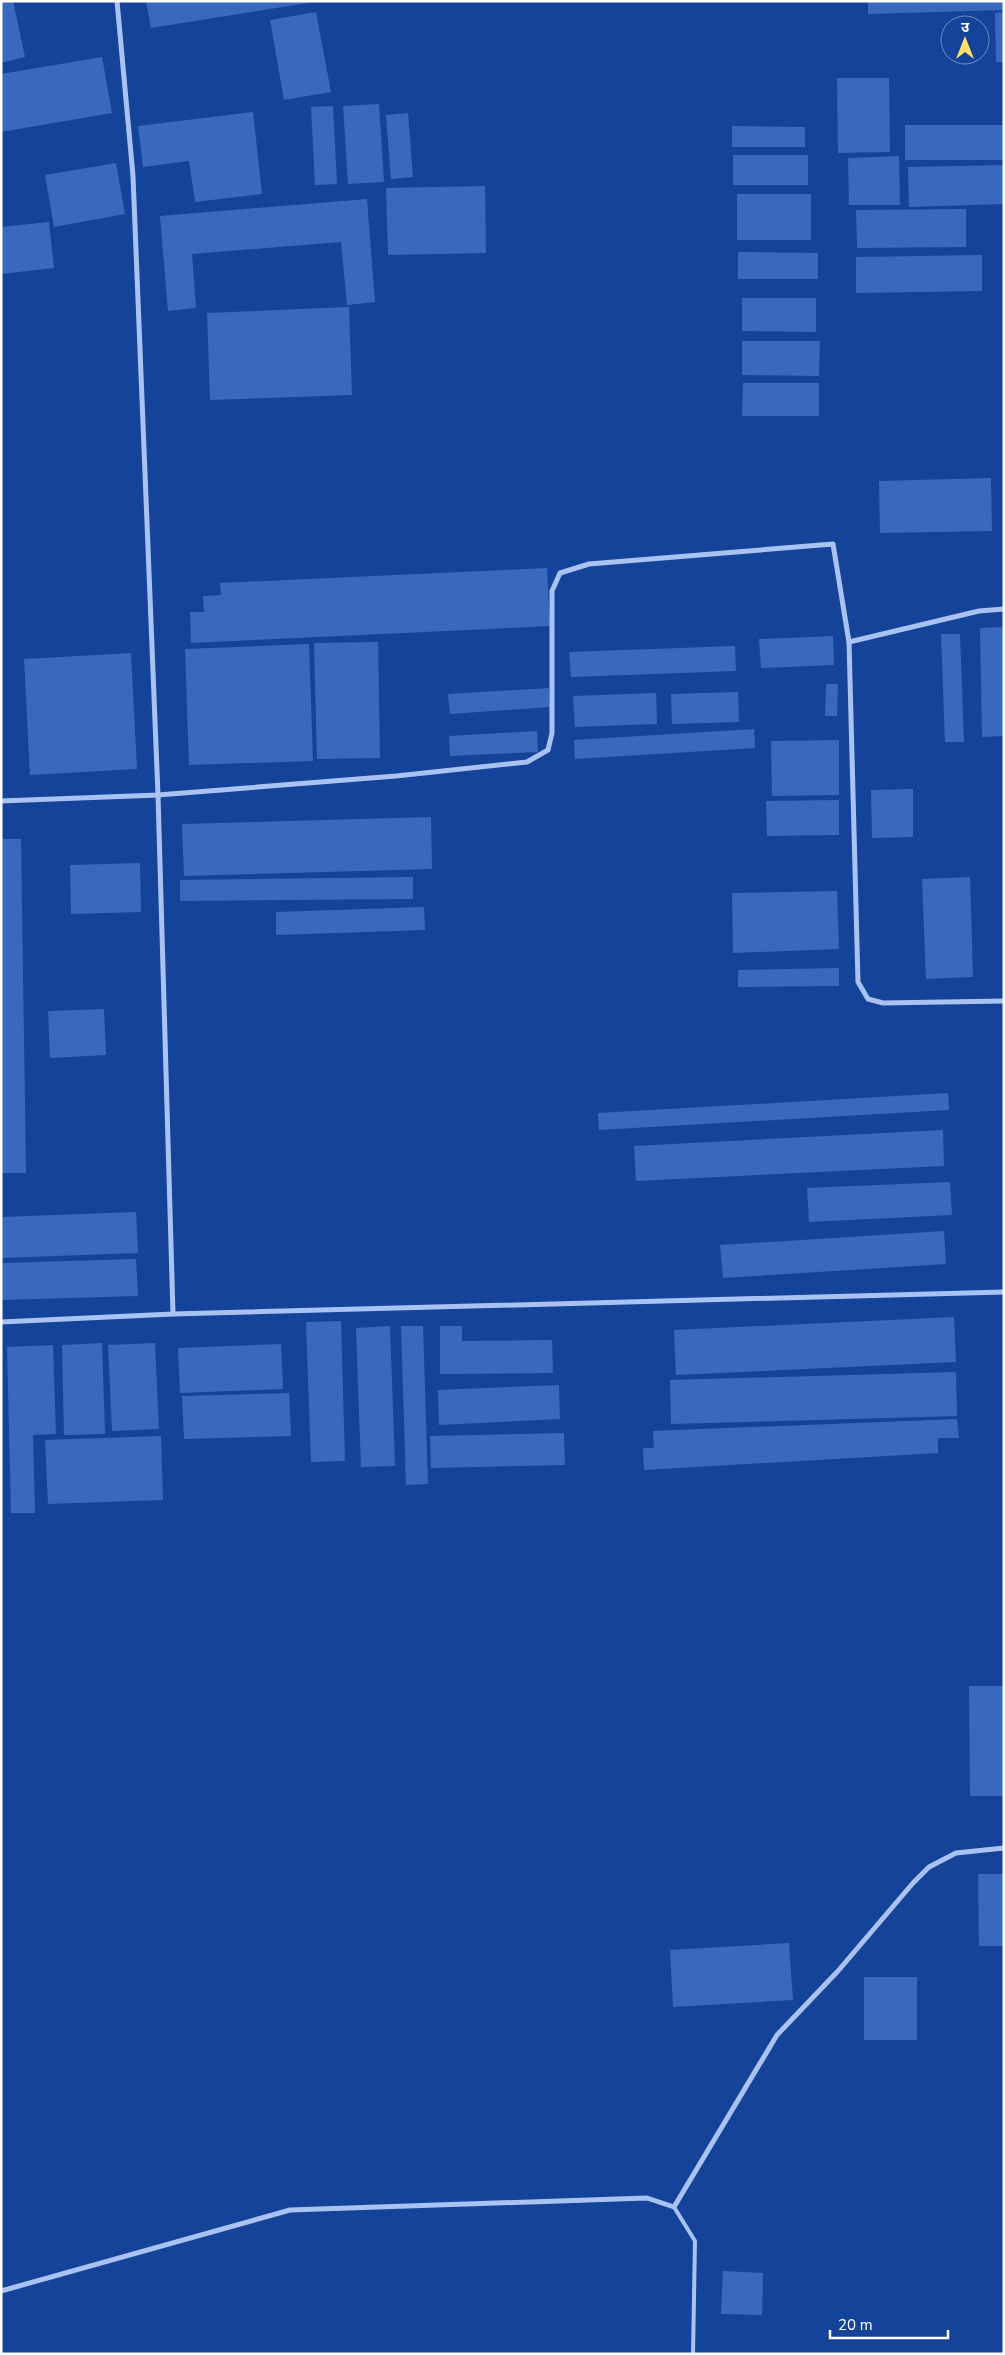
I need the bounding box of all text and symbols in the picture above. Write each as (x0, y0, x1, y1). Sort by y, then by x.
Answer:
north arrow (940, 15, 990, 65)
text: उ (961, 18, 970, 37)
scale bar (830, 2308, 948, 2340)
text: 20 m (838, 2315, 873, 2335)

